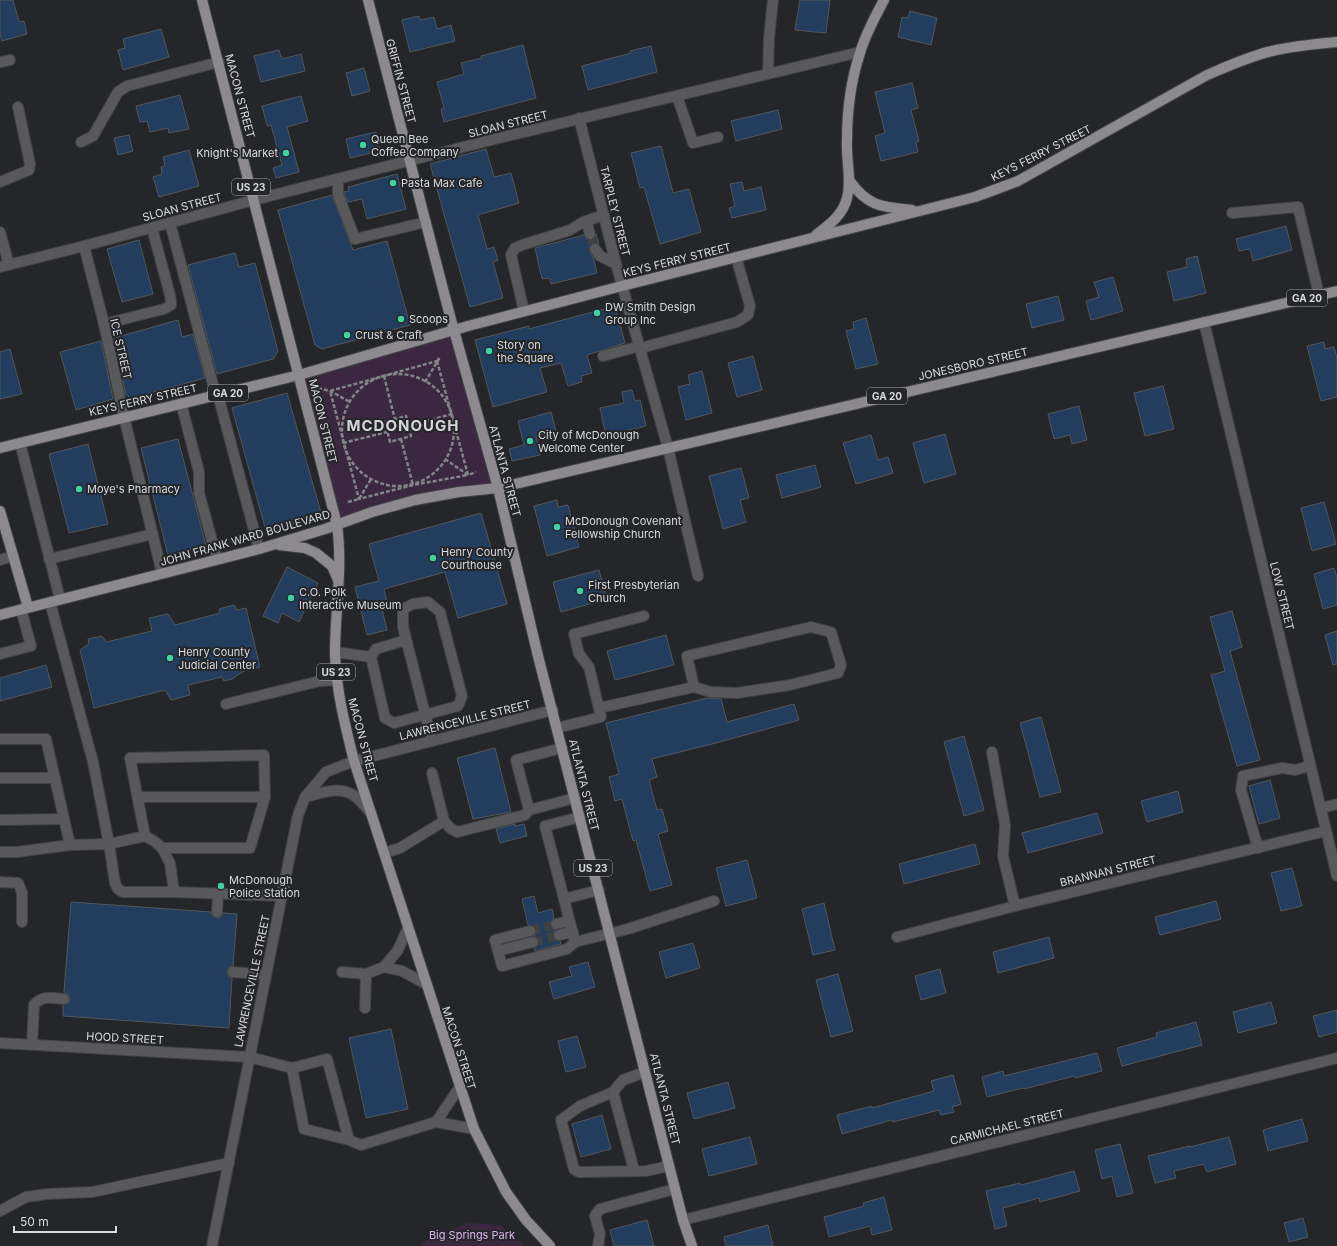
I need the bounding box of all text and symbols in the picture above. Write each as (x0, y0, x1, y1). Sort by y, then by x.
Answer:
street label: GRIFFIN STREET (383, 37, 419, 125)
street label: MACON STREET (222, 52, 258, 140)
street label: SLOAN STREET (467, 107, 549, 141)
street label: KEYS FERRY STREET (988, 122, 1094, 184)
place label: Queen Bee Coffee Company (371, 132, 459, 159)
marker: Queen Bee Coffee Company (358, 140, 368, 150)
place label: Knight's Market (196, 146, 278, 160)
marker: Knight's Market (281, 148, 291, 158)
street label: TARPLEY STREET (597, 164, 633, 258)
place label: Pasta Max Cafe (401, 176, 483, 190)
marker: Pasta Max Cafe (388, 178, 398, 188)
road number: US 23 (232, 179, 270, 195)
street label: SLOAN STREET (141, 190, 223, 224)
street label: KEYS FERRY STREET (622, 240, 732, 280)
road number: GA 20 (1287, 290, 1327, 306)
place label: DW Smith Design Group Inc (605, 300, 696, 327)
marker: DW Smith Design Group Inc (592, 308, 602, 318)
place label: Scoops (409, 312, 448, 326)
marker: Scoops (396, 314, 406, 324)
street label: ICE STREET (107, 317, 135, 381)
place label: Crust & Craft (355, 328, 422, 342)
marker: Crust & Craft (342, 330, 352, 340)
place label: Story on the Square (497, 338, 553, 365)
street label: JONESBORO STREET (917, 345, 1029, 383)
marker: Story on the Square (484, 346, 494, 356)
street label: MACON STREET (306, 377, 340, 465)
street label: KEYS FERRY STREET (87, 381, 199, 419)
road number: GA 20 (208, 385, 248, 401)
road number: GA 20 (867, 388, 907, 404)
district label: MCDONOUGH (347, 416, 459, 435)
street label: ATLANTA STREET (486, 424, 524, 518)
place label: City of McDonough Welcome Center (538, 428, 639, 455)
marker: City of McDonough Welcome Center (525, 436, 535, 446)
place label: Moye's Pharmacy (87, 482, 180, 496)
marker: Moye's Pharmacy (74, 484, 84, 494)
street label: JOHN FRANK WARD BOULEVARD (158, 507, 332, 569)
place label: McDonough Covenant Fellowship Church (565, 514, 682, 541)
marker: McDonough Covenant Fellowship Church (552, 522, 562, 532)
place label: Henry County Courthouse (441, 545, 513, 572)
marker: Henry County Courthouse (428, 553, 438, 563)
street label: LOW STREET (1267, 560, 1297, 632)
place label: First Presbyterian Church (588, 578, 679, 605)
place label: C.O. Polk Interactive Museum (299, 585, 402, 612)
marker: First Presbyterian Church (575, 586, 585, 596)
marker: C.O. Polk Interactive Museum (286, 593, 296, 603)
place label: Henry County Judicial Center (178, 645, 256, 672)
marker: Henry County Judicial Center (165, 653, 175, 663)
road number: US 23 (317, 664, 355, 680)
street label: MACON STREET (345, 696, 381, 784)
street label: LAWRENCEVILLE STREET (398, 697, 532, 743)
street label: ATLANTA STREET (566, 738, 602, 832)
street label: BRANNAN STREET (1058, 852, 1158, 890)
road number: US 23 (574, 860, 612, 876)
place label: McDonough Police Station (229, 873, 300, 900)
marker: McDonough Police Station (216, 881, 226, 891)
street label: LAWRENCEVILLE STREET (231, 914, 273, 1048)
street label: MACON STREET (439, 1005, 479, 1091)
street label: HOOD STREET (86, 1029, 164, 1047)
street label: ATLANTA STREET (647, 1052, 683, 1146)
street label: CARMICHAEL STREET (949, 1106, 1065, 1148)
scale bar (14, 1208, 116, 1234)
text: 50 m (20, 1214, 49, 1229)
park label: Big Springs Park (429, 1228, 515, 1242)

